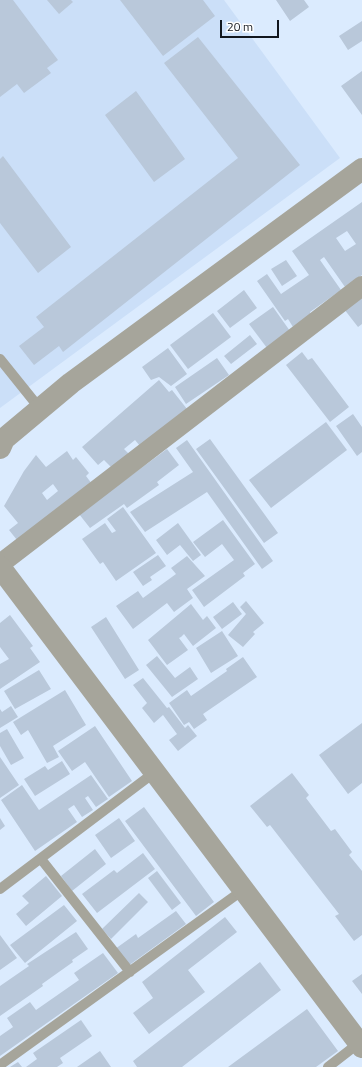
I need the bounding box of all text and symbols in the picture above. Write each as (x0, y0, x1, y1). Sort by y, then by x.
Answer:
scale bar (222, 12, 281, 38)
text: 20 m (227, 17, 253, 36)

